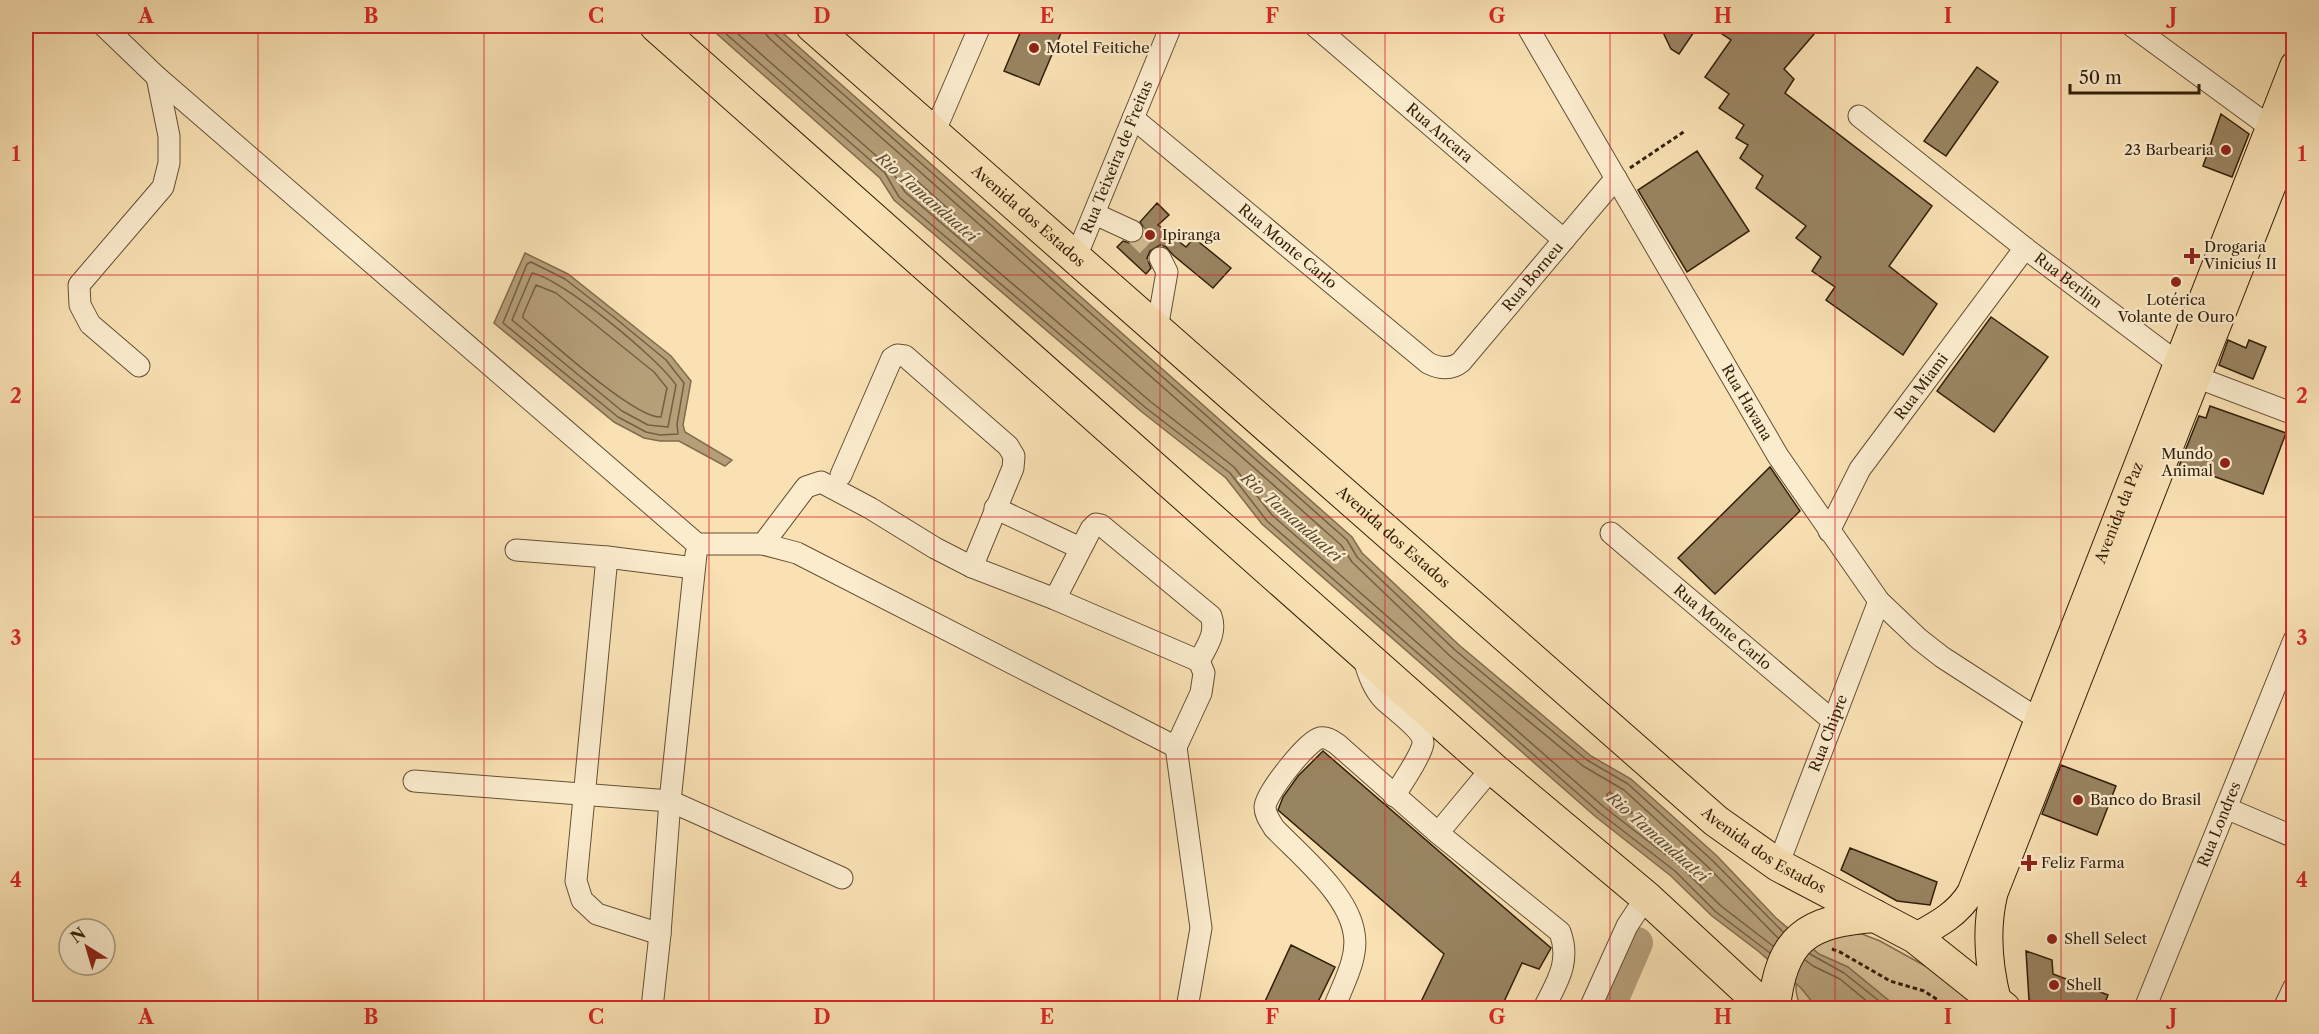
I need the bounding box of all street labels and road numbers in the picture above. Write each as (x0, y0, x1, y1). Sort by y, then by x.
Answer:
street label: Rua Teixeira de Freitas (1077, 78, 1157, 236)
street label: Rua Ancara (1402, 99, 1477, 166)
street label: Avenida dos Estados (967, 160, 1089, 271)
street label: Rua Monte Carlo (1235, 200, 1341, 292)
street label: Rua Borneu (1498, 238, 1567, 315)
street label: Rua Berlim (2031, 248, 2106, 312)
street label: Rua Miami (1890, 349, 1952, 423)
street label: Rua Havana (1718, 361, 1777, 444)
street label: Avenida da Paz (2090, 459, 2147, 567)
street label: Avenida dos Estados (1332, 481, 1454, 592)
street label: Rua Monte Carlo (1670, 580, 1776, 674)
street label: Rua Chipre (1805, 692, 1851, 774)
street label: Rua Londres (2193, 779, 2245, 870)
street label: Avenida dos Estados (1697, 802, 1829, 897)

